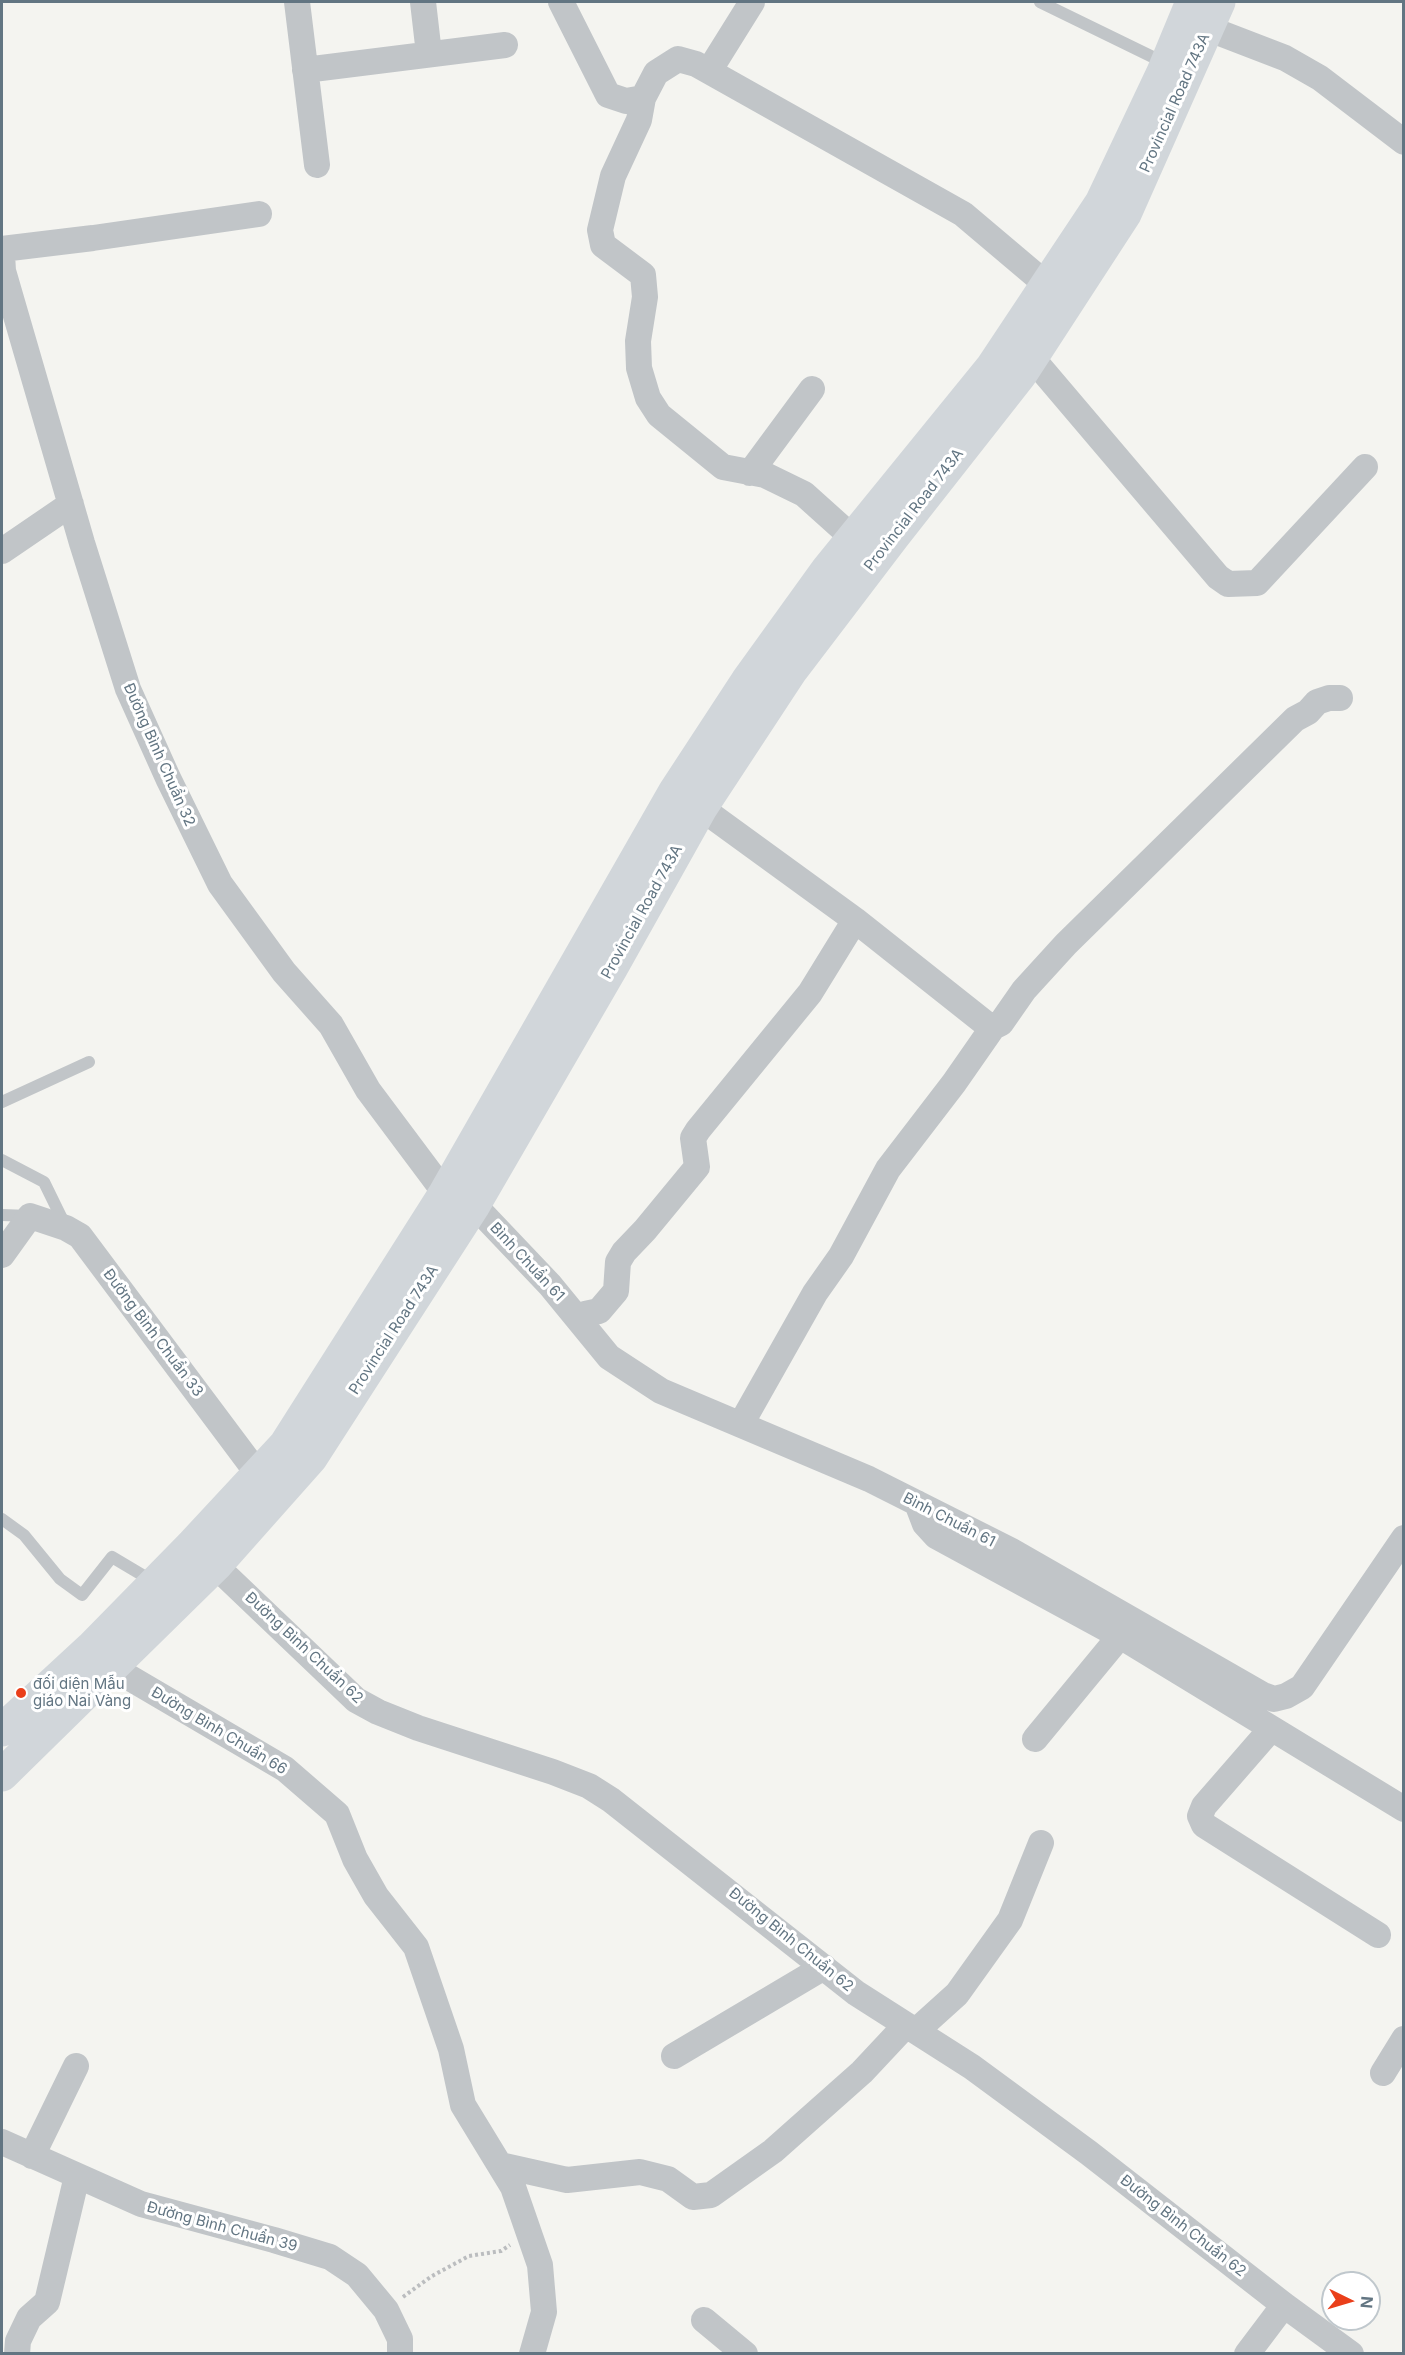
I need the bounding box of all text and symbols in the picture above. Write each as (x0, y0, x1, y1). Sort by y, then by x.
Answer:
street label: Provincial Road 743A (1136, 31, 1214, 175)
street label: Provincial Road 743A (861, 445, 967, 575)
street label: Đường Bình Chuẩn 32 (119, 681, 199, 829)
street label: Provincial Road 743A (598, 842, 686, 982)
street label: Bình Chuẩn 61 (486, 1219, 568, 1305)
street label: Provincial Road 743A (345, 1262, 443, 1398)
street label: Đường Bình Chuẩn 33 (99, 1266, 207, 1400)
street label: Bình Chuẩn 61 (900, 1489, 998, 1551)
street label: Đường Bình Chuẩn 62 (241, 1589, 367, 1707)
place label: đối diện Mẫu giáo Nai Vàng (33, 1675, 131, 1710)
street label: Đường Bình Chuẩn 66 (148, 1683, 290, 1779)
marker: đối diện Mẫu giáo Nai Vàng (14, 1686, 28, 1700)
street label: Đường Bình Chuẩn 62 (725, 1884, 857, 1996)
street label: Đường Bình Chuẩn 62 (1116, 2171, 1250, 2281)
street label: Đường Bình Chuẩn 39 (145, 2198, 299, 2256)
north arrow (1321, 2271, 1381, 2331)
text: N (1356, 2295, 1377, 2309)

